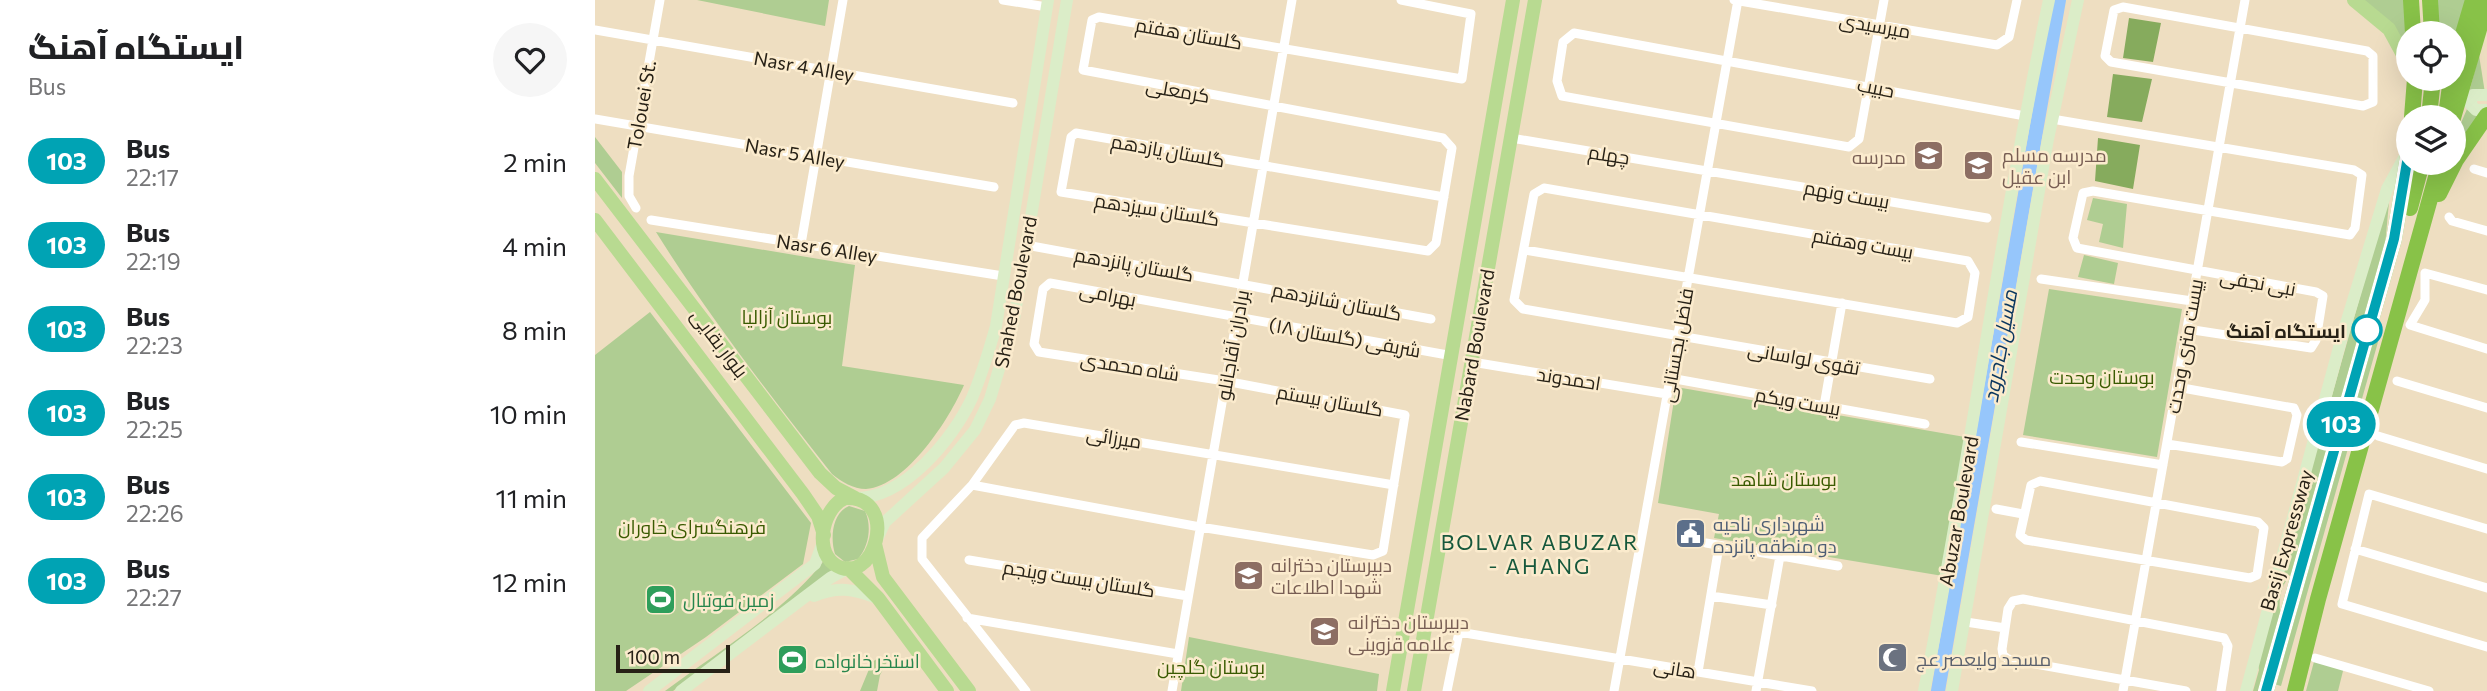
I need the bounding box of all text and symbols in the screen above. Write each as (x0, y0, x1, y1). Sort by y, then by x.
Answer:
street label: میرسیدی (1837, 7, 1912, 44)
street label: گلستان هفتم (1133, 12, 1244, 57)
map controls (2396, 21, 2466, 175)
button: locate (2396, 21, 2466, 91)
button: heart (493, 23, 567, 97)
text: ایستگاه آهنگ (28, 25, 244, 66)
street label: Nasr 4 Alley (752, 46, 856, 86)
street label: Tolouei St. (622, 58, 660, 152)
text: Bus (28, 72, 66, 100)
street label: حبیب (1856, 72, 1896, 102)
street label: کرمعلی (1144, 73, 1212, 108)
button: layers (2396, 105, 2466, 175)
street label: گلستان یازدهم (1109, 129, 1227, 174)
text: Bus (126, 132, 170, 163)
street label: Nasr 5 Alley (743, 133, 847, 173)
street label: چهلم (1586, 139, 1631, 172)
school or university icon: مدرسه (1912, 139, 1946, 173)
place label: مدرسه مسلم ابن عقیل (2002, 143, 2107, 189)
place label: مدرسه (1852, 145, 1906, 169)
text: 103 (46, 146, 87, 175)
text: 2 min (503, 146, 567, 177)
school or university icon: مدرسه مسلم ابن عقیل (1962, 148, 1996, 182)
text: 22:17 (126, 163, 179, 191)
street label: بیست ونهم (1802, 175, 1892, 216)
street label: گلستان سیزدهم (1092, 188, 1221, 233)
street label: Shahed Boulevard (989, 214, 1041, 370)
text: Bus (126, 216, 170, 247)
street label: بیست وهفتم (1810, 223, 1915, 266)
street label: Nasr 6 Alley (775, 229, 879, 267)
text: 103 (46, 230, 87, 259)
text: 4 min (502, 230, 567, 261)
street label: گلستان پانزدهم (1072, 242, 1195, 289)
text: 22:19 (126, 247, 181, 275)
street label: نبی نجفی (2218, 264, 2298, 301)
street label: Nabard Boulevard (1449, 267, 1499, 423)
street label: بهرامی (1077, 277, 1138, 312)
street label: گلستان شانزدهم (1270, 277, 1404, 328)
street label: بیست متری وحدت (2161, 277, 2208, 415)
street label: فاضل بجستانی (1655, 286, 1698, 404)
water label: مسیل جاجرود (1977, 287, 2023, 405)
street label: برادران آقاجانلو (1211, 288, 1254, 402)
text: Bus (126, 300, 170, 331)
street label: بلوار بقایی (686, 304, 753, 383)
park label: بوستان آزالیا (742, 305, 832, 329)
street label: شریفی (گلستان ۱۸) (1267, 312, 1423, 363)
text: 103 (46, 314, 87, 343)
text: 8 min (502, 314, 567, 345)
marker: ایستگاه آهنگ (2352, 315, 2382, 345)
place label: ایستگاه آهنگ (2226, 319, 2346, 342)
text: 22:23 (126, 331, 183, 359)
street label: تقوی لواسانی (1746, 337, 1862, 380)
street label: شاه محمدی (1079, 347, 1181, 386)
street label: احمدوند (1535, 362, 1603, 395)
park label: بوستان وحدت (2049, 365, 2155, 389)
street label: گلستان بیستم (1275, 379, 1385, 424)
street label: بیست ویکم (1753, 382, 1843, 423)
text: Bus (126, 384, 170, 415)
text: 103 (46, 398, 87, 427)
text: 10 min (490, 398, 567, 429)
line badge: 103 (2301, 401, 2381, 447)
text: 103 (2321, 409, 2361, 438)
text: 22:25 (126, 415, 183, 443)
street label: میرزائی (1085, 421, 1143, 454)
street label: Abuzar Boulevard (1933, 434, 1983, 588)
park label: بوستان شاهد (1731, 467, 1837, 491)
street label: Basij Expressway (2255, 467, 2317, 613)
text: Bus (126, 468, 170, 499)
text: 103 (46, 482, 87, 511)
text: 11 min (496, 482, 567, 513)
text: 22:26 (126, 499, 184, 527)
place label: شهرداری ناحیه دو منطقه پانزده (1713, 512, 1837, 559)
park label: فرهنگسرای خاوران (618, 515, 766, 539)
public building icon: شهرداری ناحیه دو منطقه پانزده (1673, 517, 1707, 551)
district label: BOLVAR ABUZAR - AHANG (1441, 529, 1639, 578)
text: Bus (126, 552, 170, 583)
place label: دبیرستان دخترانه شهدا اطلاعات (1271, 553, 1392, 599)
street label: گلستان بیست وپنجم (1001, 555, 1157, 604)
school or university icon: دبیرستان دخترانه شهدا اطلاعات (1231, 558, 1265, 592)
text: 103 (46, 566, 87, 595)
text: 12 min (492, 566, 567, 597)
sports icon: زمین فوتبال (643, 582, 677, 616)
text: 22:27 (126, 583, 182, 611)
place label: زمین فوتبال (683, 588, 774, 612)
place label: دبیرستان دخترانه علامه قزوینی (1348, 610, 1469, 656)
school or university icon: دبیرستان دخترانه علامه قزوینی (1308, 615, 1342, 649)
mosque icon: مسجد ولیعصر عج (1876, 641, 1910, 675)
scale bar (616, 642, 730, 674)
sports icon: استخر خانواده (775, 643, 809, 677)
text: 100 m (627, 645, 680, 668)
place label: مسجد ولیعصر عج (1916, 647, 2051, 673)
place label: استخر خانواده (815, 649, 920, 673)
street label: هانی (1652, 653, 1698, 684)
park label: بوستان گلچین (1157, 655, 1265, 680)

